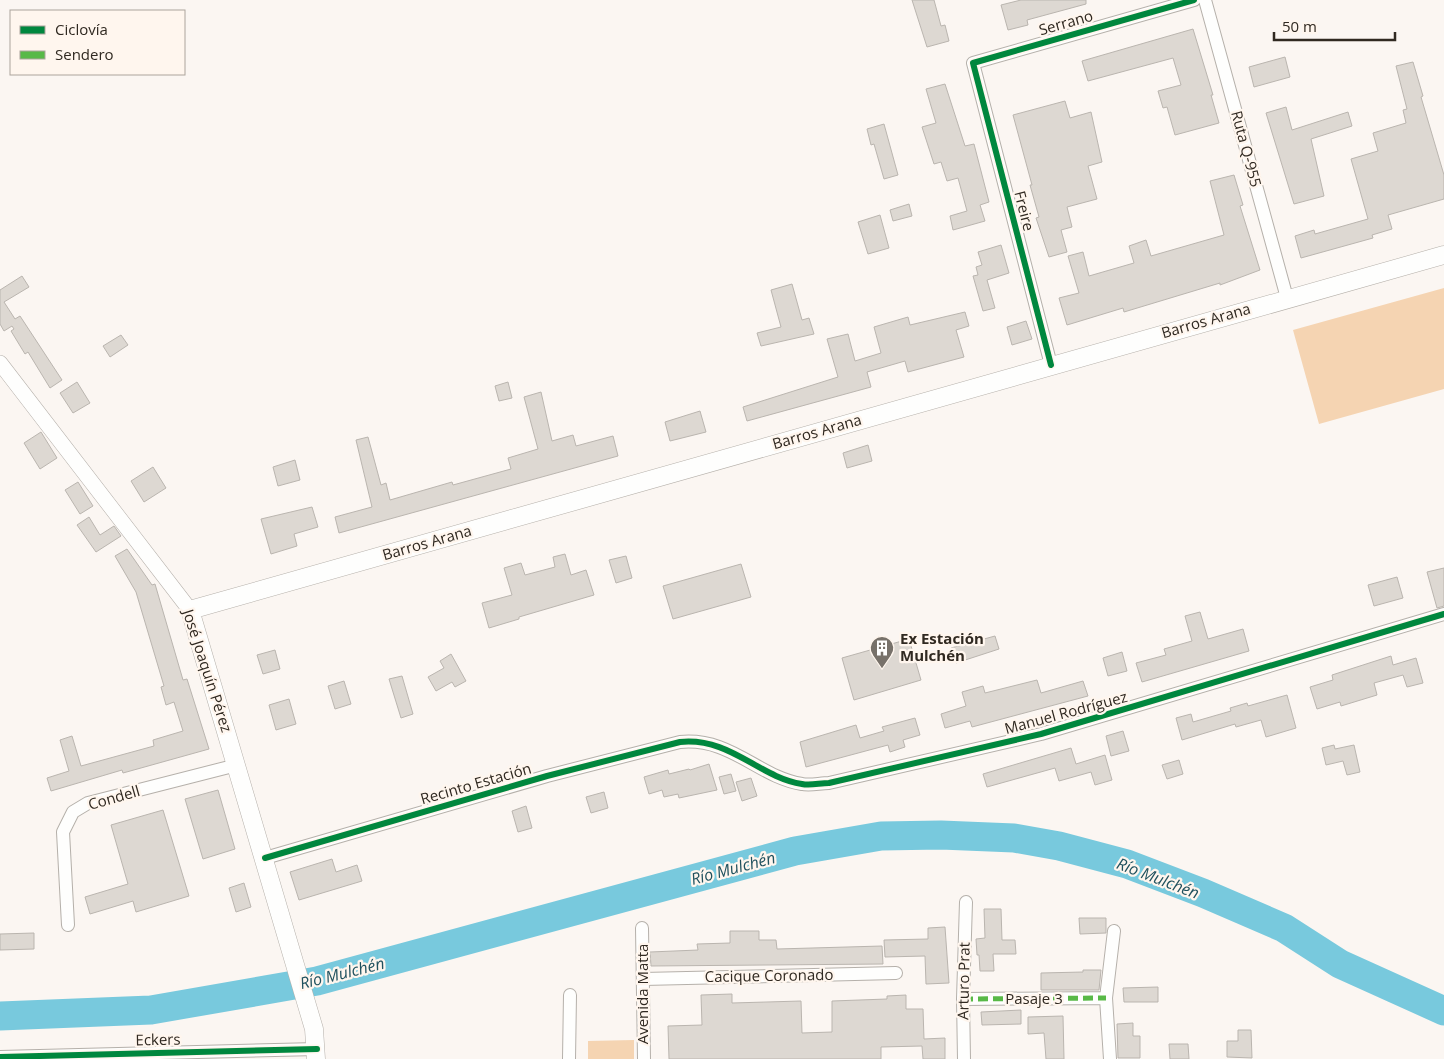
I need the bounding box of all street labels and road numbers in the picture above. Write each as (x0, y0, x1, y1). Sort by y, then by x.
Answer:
street label: Serrano (1036, 5, 1095, 39)
street label: Ruta Q-955 (1227, 108, 1267, 189)
street label: Freire (1010, 189, 1040, 233)
street label: Barros Arana (1159, 298, 1253, 342)
street label: Barros Arana (770, 409, 864, 453)
street label: Barros Arana (380, 520, 474, 564)
street label: José Joaquín Pérez (178, 605, 237, 735)
street label: Manuel Rodríguez (1002, 686, 1129, 738)
street label: Recinto Estación (418, 758, 534, 808)
street label: Condell (86, 780, 142, 814)
street label: Arturo Prat (952, 942, 974, 1020)
street label: Avenida Matta (632, 944, 652, 1044)
street label: Cacique Coronado (704, 964, 834, 986)
street label: Pasaje 3 (1005, 988, 1063, 1008)
street label: Eckers (135, 1029, 181, 1049)

